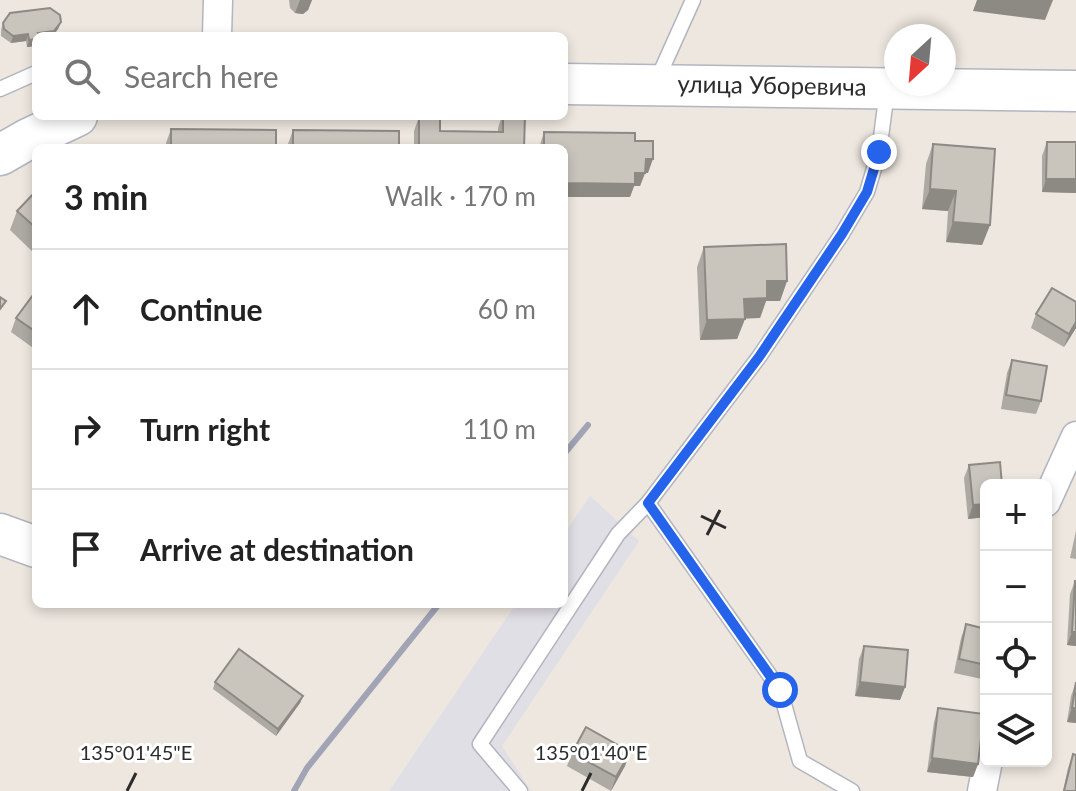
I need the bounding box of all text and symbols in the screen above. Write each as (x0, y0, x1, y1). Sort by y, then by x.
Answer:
north arrow (884, 24, 956, 96)
search box (32, 32, 568, 120)
icon: search (60, 54, 104, 98)
text: Search here (124, 58, 279, 94)
street label: улица Уборевича (677, 68, 867, 101)
route end (861, 134, 897, 170)
text: 3 min (64, 176, 148, 217)
text: Walk · 170 m (385, 180, 536, 212)
icon: ahead (64, 287, 108, 331)
text: Continue (140, 291, 263, 327)
text: 60 m (478, 293, 536, 325)
icon: right (64, 407, 108, 451)
text: Turn right (140, 411, 270, 447)
text: 110 m (463, 413, 536, 445)
map controls (980, 479, 1052, 767)
button: + (980, 479, 1052, 551)
icon: arrive (64, 527, 108, 571)
text: Arrive at destination (140, 531, 414, 567)
button: − (980, 551, 1052, 623)
button: locate (980, 623, 1052, 695)
route start (762, 672, 798, 708)
button: layers (980, 695, 1052, 767)
text: 135°01'45"E (80, 740, 192, 764)
text: 135°01'40"E (535, 740, 647, 764)

